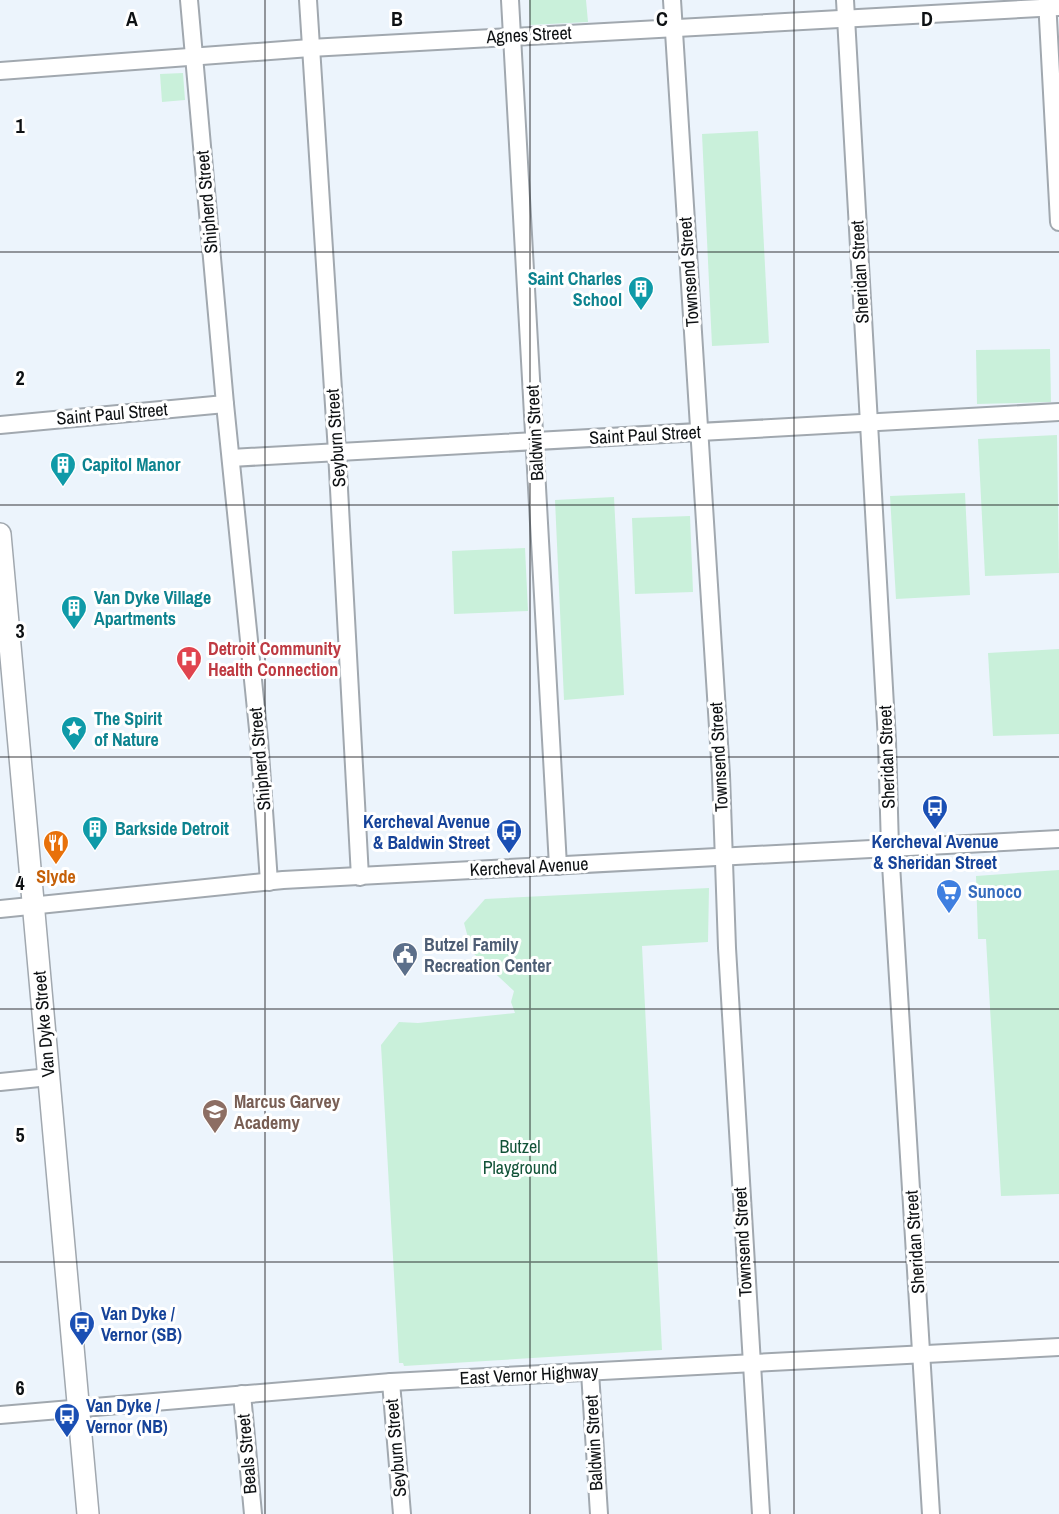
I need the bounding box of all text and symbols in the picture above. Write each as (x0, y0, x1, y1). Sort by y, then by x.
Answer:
text: A (126, 5, 138, 32)
text: B (391, 5, 403, 32)
text: C (656, 5, 668, 32)
text: D (921, 5, 933, 32)
street label: Agnes Street (485, 20, 572, 49)
text: 1 (15, 112, 25, 139)
street label: Shipherd Street (190, 149, 223, 255)
street label: Townsend Street (672, 216, 705, 328)
street label: Sheridan Street (844, 220, 875, 324)
place label: Saint Charles School (528, 266, 622, 312)
building icon: Saint Charles School (626, 274, 656, 312)
text: 2 (15, 364, 25, 391)
street label: Baldwin Street (520, 384, 549, 482)
street label: Seyburn Street (320, 388, 351, 488)
street label: Saint Paul Street (55, 396, 169, 431)
street label: Saint Paul Street (589, 419, 701, 450)
building icon: Capitol Manor (48, 450, 78, 488)
place label: Capitol Manor (82, 452, 181, 477)
place label: Van Dyke Village Apartments (94, 585, 211, 631)
building icon: Van Dyke Village Apartments (59, 593, 89, 631)
text: 3 (15, 617, 25, 644)
place label: Detroit Community Health Connection (208, 636, 342, 682)
hospital icon: Detroit Community Health Connection (174, 644, 204, 682)
street label: Townsend Street (703, 701, 734, 813)
street label: Sheridan Street (872, 705, 901, 809)
place label: The Spirit of Nature (94, 706, 162, 752)
street label: Shipherd Street (243, 706, 276, 812)
place icon: The Spirit of Nature (59, 714, 89, 752)
bus stop icon: Kercheval Avenue & Sheridan Street (920, 793, 950, 831)
place label: Kercheval Avenue & Baldwin Street (363, 809, 490, 855)
building icon: Barkside Detroit (80, 814, 110, 852)
place label: Barkside Detroit (115, 816, 229, 841)
bus stop icon: Kercheval Avenue & Baldwin Street (494, 817, 524, 855)
restaurant icon: Slyde (41, 828, 71, 866)
place label: Kercheval Avenue & Sheridan Street (872, 829, 998, 875)
street label: Kercheval Avenue (469, 851, 589, 882)
place label: Slyde (36, 864, 76, 889)
text: 4 (15, 869, 25, 896)
supermarket icon: Sunoco (934, 877, 964, 915)
place label: Sunoco (968, 879, 1022, 904)
place label: Butzel Family Recreation Center (424, 932, 551, 978)
public building icon: Butzel Family Recreation Center (390, 940, 420, 978)
street label: Van Dyke Street (26, 970, 61, 1078)
place label: Marcus Garvey Academy (234, 1089, 341, 1135)
school or university icon: Marcus Garvey Academy (200, 1097, 230, 1135)
text: 5 (15, 1121, 25, 1148)
park label: Butzel Playground (483, 1134, 557, 1180)
street label: Townsend Street (727, 1186, 758, 1298)
street label: Sheridan Street (898, 1190, 931, 1294)
place label: Van Dyke / Vernor (SB) (101, 1301, 182, 1347)
bus stop icon: Van Dyke / Vernor (SB) (67, 1309, 97, 1347)
street label: East Vernor Highway (459, 1358, 599, 1391)
text: 6 (15, 1374, 25, 1401)
place label: Van Dyke / Vernor (NB) (86, 1393, 168, 1439)
street label: Baldwin Street (579, 1394, 608, 1492)
street label: Seyburn Street (379, 1398, 412, 1498)
bus stop icon: Van Dyke / Vernor (NB) (52, 1401, 82, 1439)
street label: Beals Street (231, 1413, 262, 1495)

